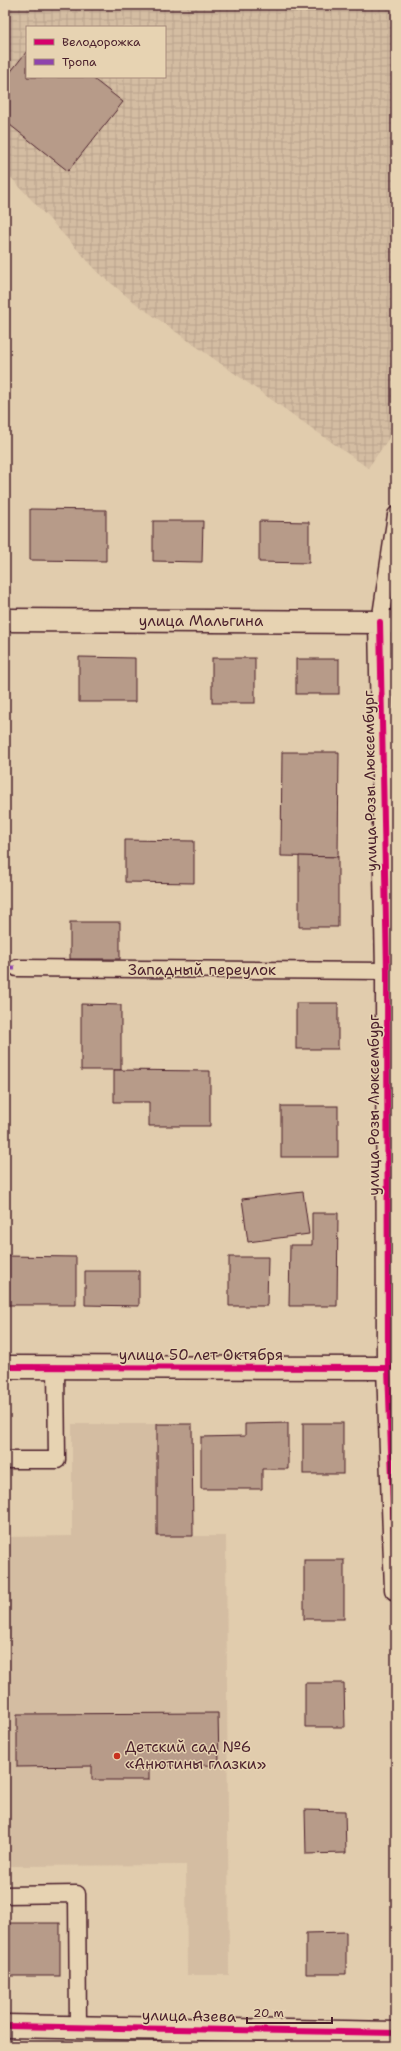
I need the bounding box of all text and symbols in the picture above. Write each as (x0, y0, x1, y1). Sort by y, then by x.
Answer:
legend (26, 26, 166, 78)
text: Велодорожка (62, 34, 141, 50)
text: Тропа (62, 54, 97, 70)
street label: улица Мальгина (139, 611, 264, 631)
street label: улица Розы Люксембург (358, 690, 382, 872)
street label: Западный переулок (128, 960, 276, 980)
street label: улица Розы Люксембург (364, 1014, 384, 1196)
street label: улица 50 лет Октября (119, 1345, 283, 1365)
place label: Детский сад №6 «Анютины глазки» (125, 1737, 266, 1774)
marker: Детский сад №6 «Анютины глазки» (112, 1751, 122, 1761)
scale bar (247, 1999, 332, 2025)
street label: улица Азева (142, 2005, 237, 2027)
text: 20 m (253, 2005, 284, 2021)

